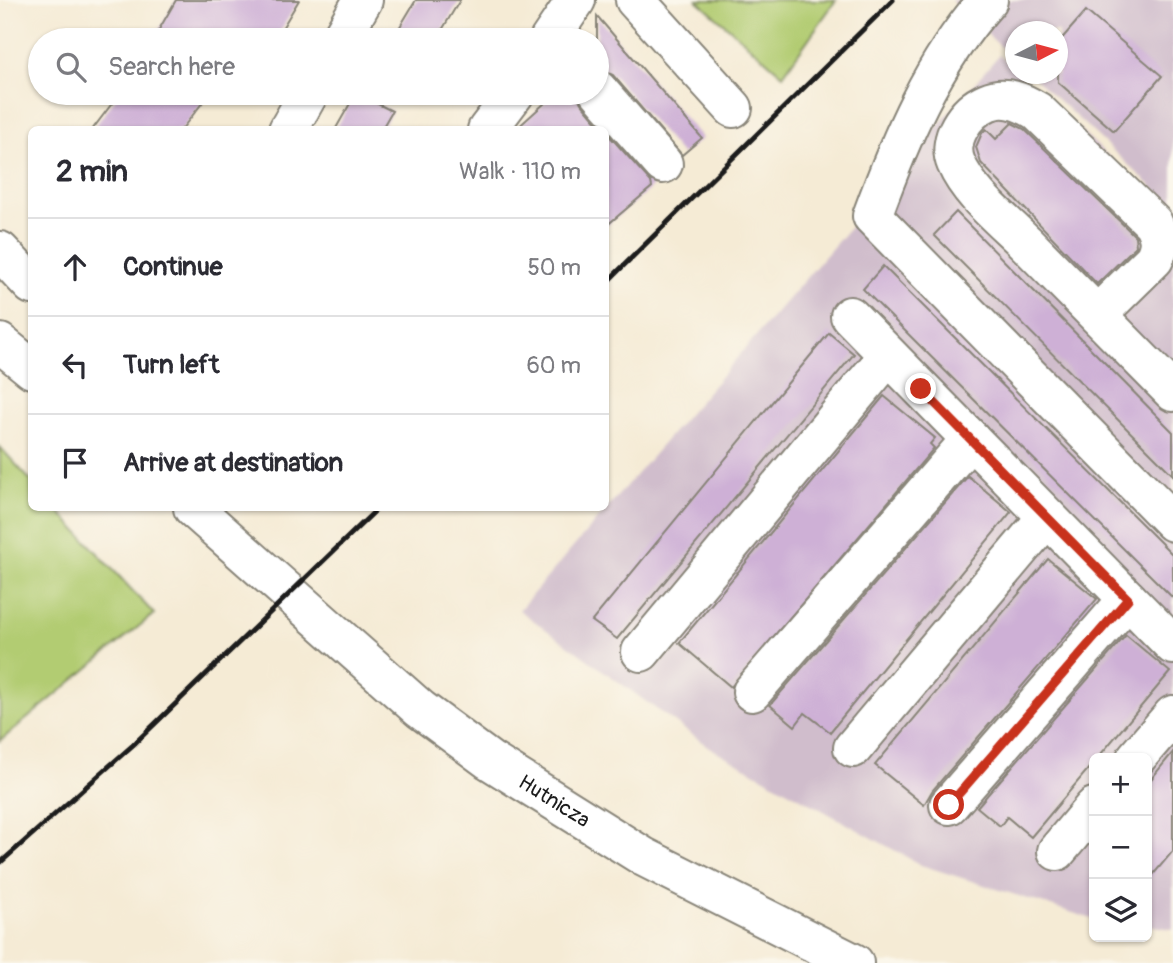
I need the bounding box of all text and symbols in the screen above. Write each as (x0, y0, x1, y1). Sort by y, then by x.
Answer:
north arrow (1005, 21, 1068, 84)
search box (28, 28, 609, 105)
icon: search (52, 48, 90, 86)
text: Search here (108, 51, 235, 83)
text: 2 min (56, 153, 128, 190)
text: Walk · 110 m (459, 157, 581, 186)
icon: ahead (56, 248, 94, 286)
text: Continue (123, 251, 223, 283)
text: 50 m (527, 253, 581, 282)
icon: left (56, 346, 94, 384)
text: Turn left (123, 349, 219, 381)
text: 60 m (526, 351, 581, 380)
route end (905, 373, 936, 404)
icon: arrive (56, 444, 94, 482)
text: Arrive at destination (123, 447, 343, 479)
map controls (1089, 753, 1152, 942)
button: + (1089, 753, 1152, 816)
street label: Hutnicza (513, 768, 595, 833)
route start (933, 789, 964, 820)
button: − (1089, 816, 1152, 879)
button: layers (1089, 879, 1152, 942)

